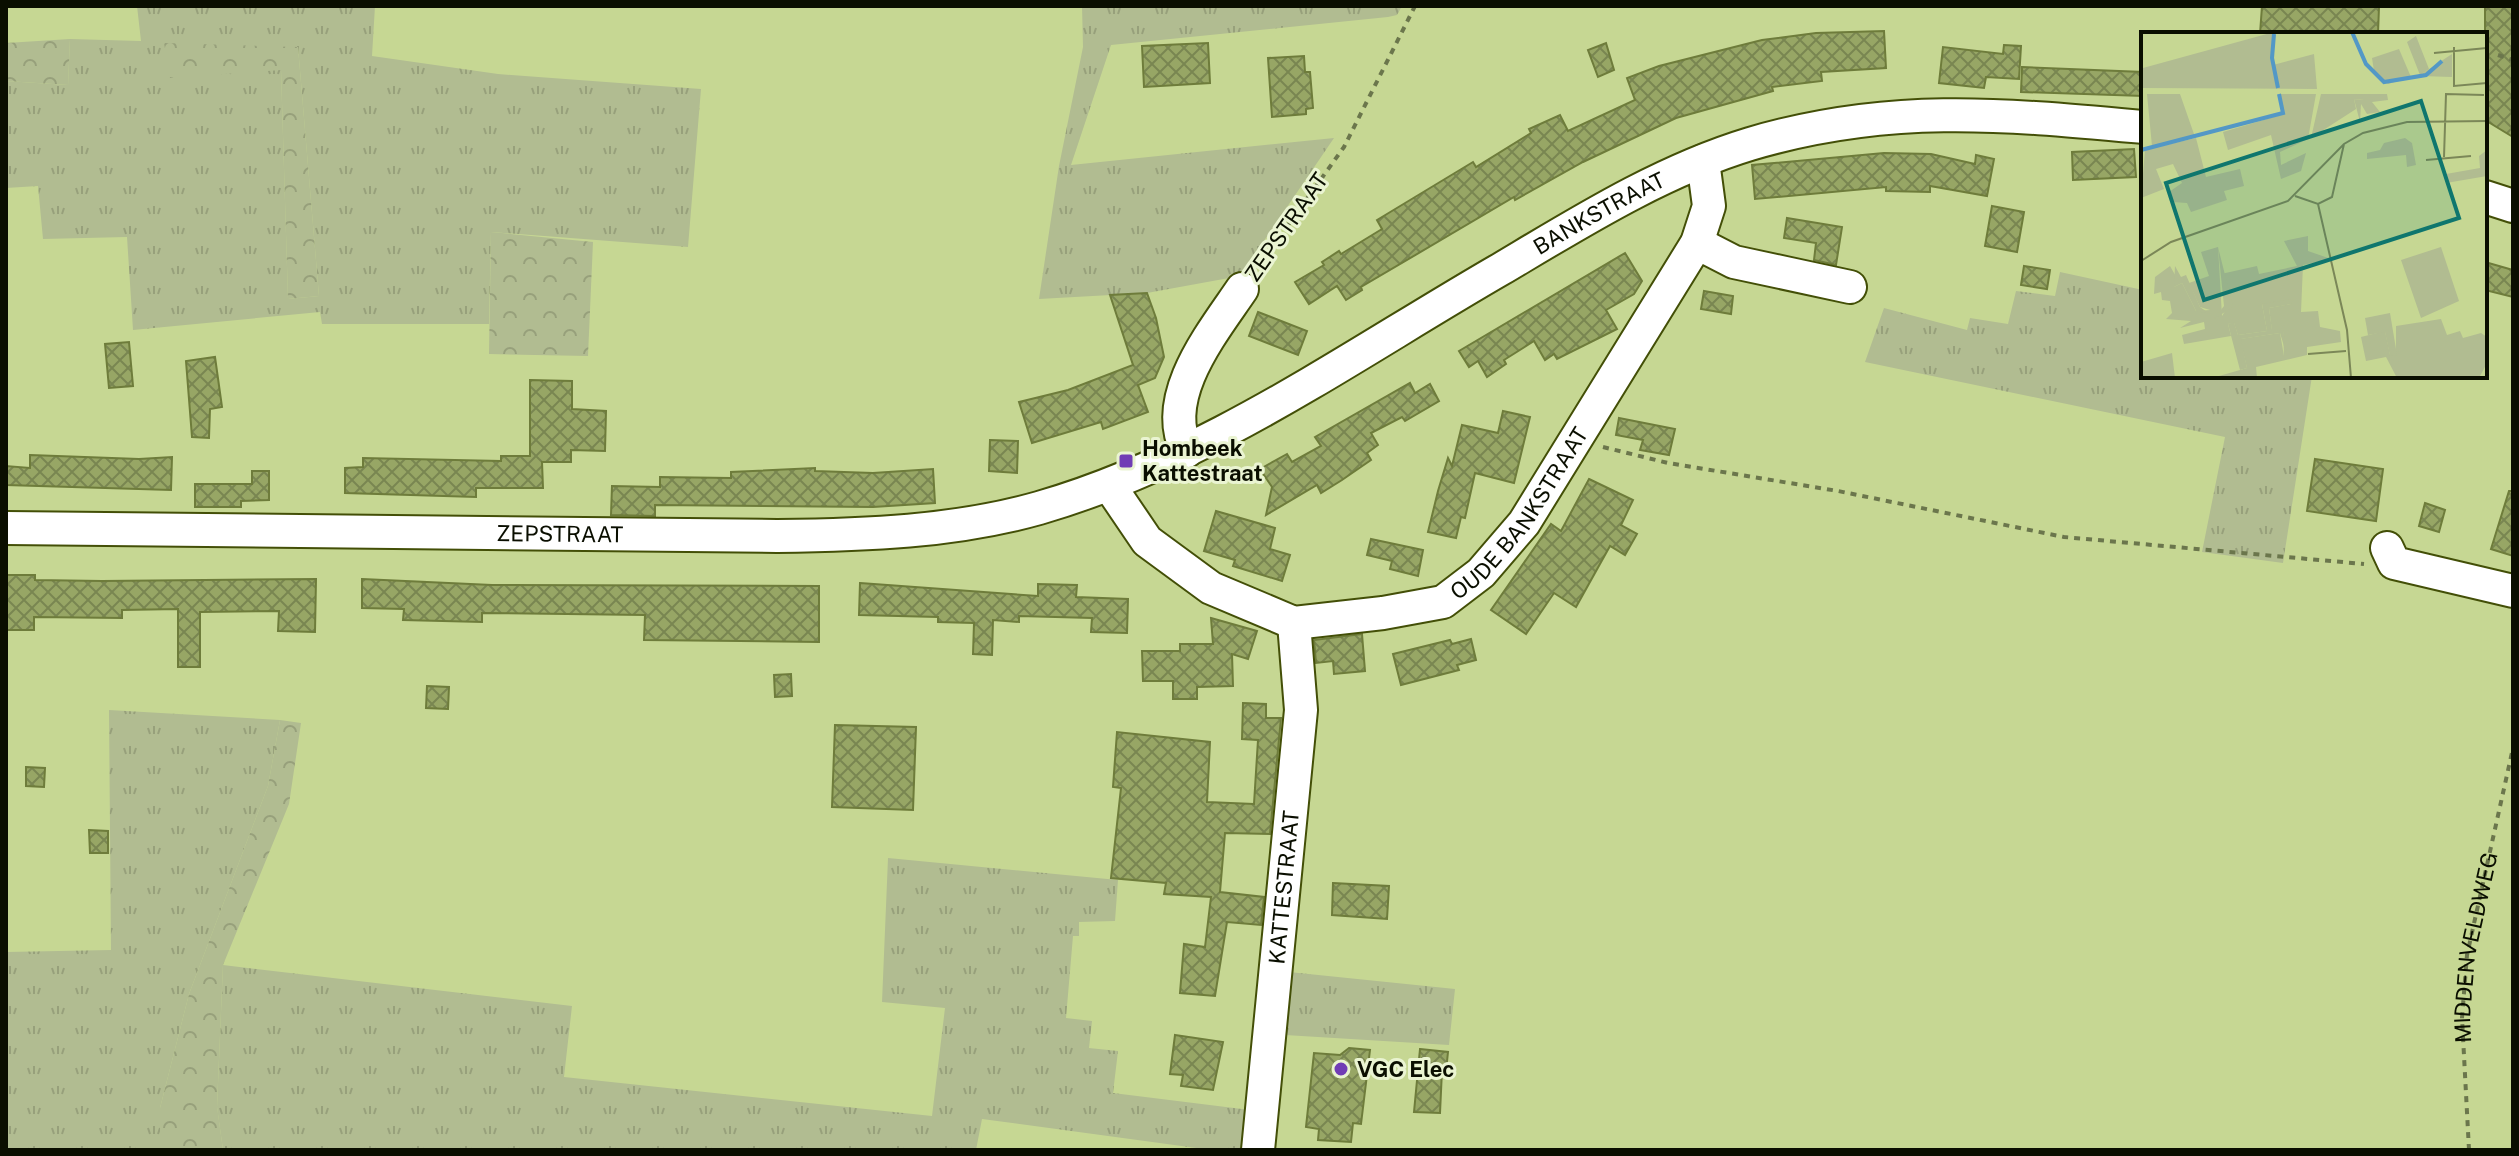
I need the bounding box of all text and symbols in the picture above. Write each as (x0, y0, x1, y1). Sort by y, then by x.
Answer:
inset map (2141, 32, 2487, 378)
street label: BANKSTRAAT (1528, 166, 1669, 260)
street label: ZEPSTRAAT (1239, 168, 1333, 286)
street label: OUDE BANKSTRAAT (1445, 422, 1593, 605)
place label: Hombeek Kattestraat (1142, 435, 1263, 486)
marker: Hombeek Kattestraat (1117, 452, 1135, 470)
street label: ZEPSTRAAT (496, 520, 624, 547)
street label: KATTESTRAAT (1263, 809, 1304, 965)
street label: MIDDENVELDWEG (2449, 849, 2503, 1044)
place label: VGC Elec (1357, 1056, 1454, 1082)
marker: VGC Elec (1332, 1060, 1350, 1078)

